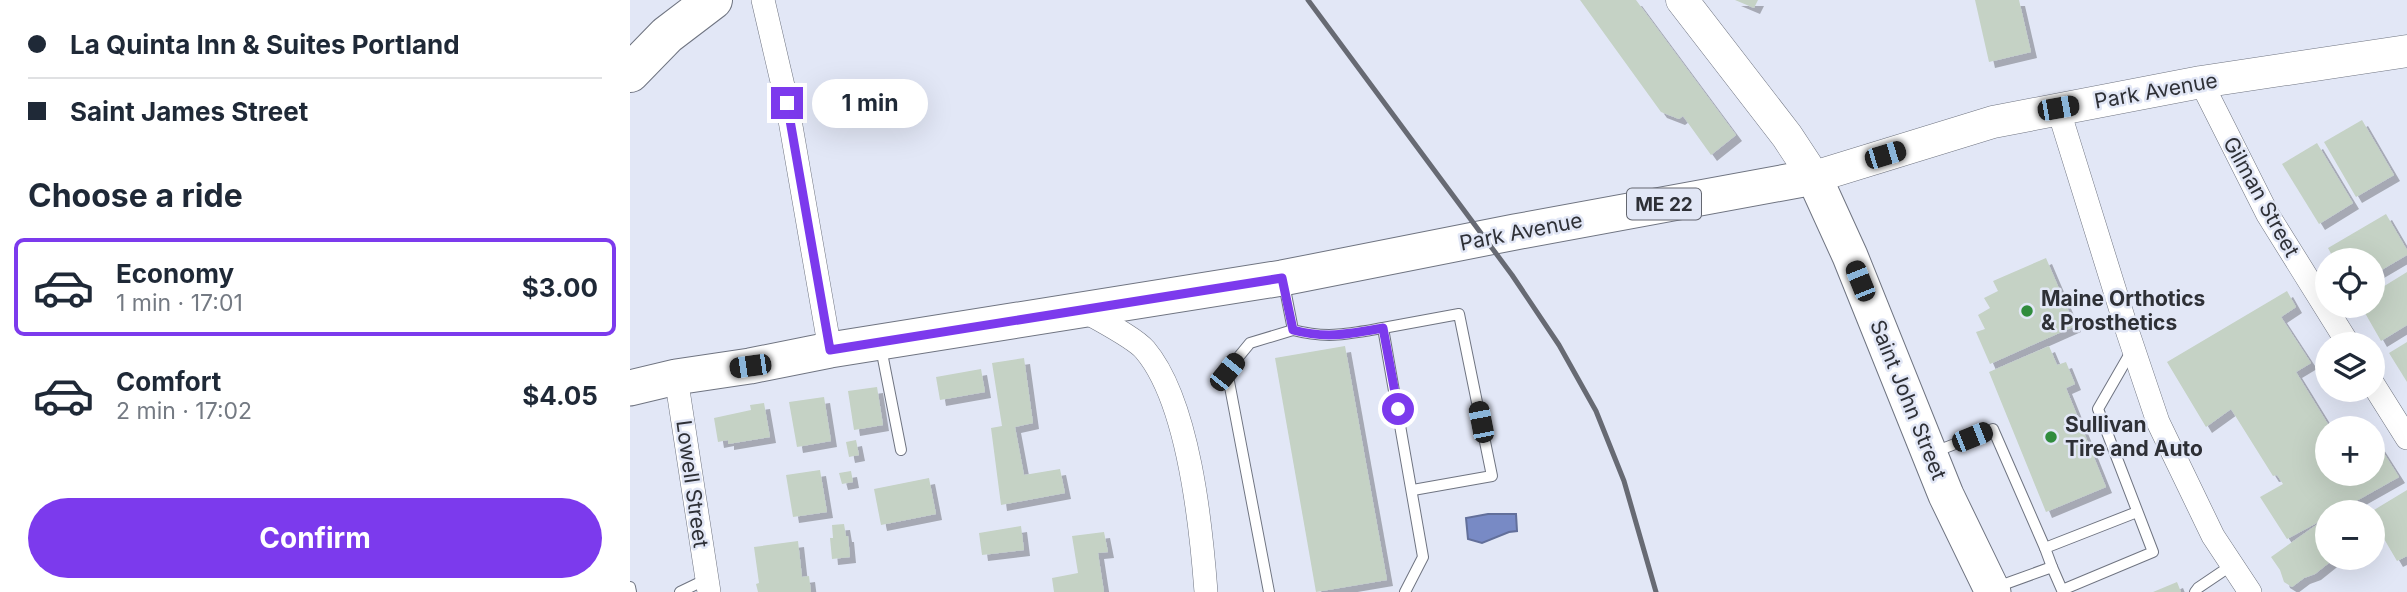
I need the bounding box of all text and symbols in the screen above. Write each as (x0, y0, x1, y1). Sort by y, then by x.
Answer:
text: La Quinta Inn & Suites Portland (70, 29, 460, 60)
street label: Park Avenue (2092, 67, 2219, 114)
callout: 1 min (812, 78, 927, 128)
route end (771, 87, 803, 119)
text: 1 min (842, 89, 898, 117)
car (2036, 94, 2081, 122)
text: Saint James Street (70, 96, 308, 127)
street label: Gilman Street (2218, 132, 2305, 261)
car (1862, 139, 1909, 171)
text: Choose a ride (28, 176, 243, 215)
road number: ME 22 (1627, 188, 1701, 220)
street label: Park Avenue (1457, 207, 1584, 256)
map controls (2315, 248, 2385, 570)
button: locate (2315, 248, 2385, 318)
icon: car (32, 256, 95, 319)
text: Economy (116, 258, 234, 289)
car (1843, 258, 1878, 304)
text: $3.00 (522, 272, 598, 303)
place label: Maine Orthotics & Prosthetics (2041, 286, 2205, 335)
text: 1 min · 17:01 (116, 289, 243, 317)
marker: Maine Orthotics & Prosthetics (2019, 303, 2035, 319)
street label: Saint John Street (1865, 316, 1952, 483)
button: layers (2315, 332, 2385, 402)
car (1206, 349, 1249, 395)
car (728, 353, 773, 379)
icon: car (32, 364, 95, 427)
text: Comfort (116, 366, 221, 397)
text: $4.05 (522, 380, 598, 411)
route start (1382, 393, 1414, 425)
text: 2 min · 17:02 (116, 397, 252, 425)
car (1467, 399, 1496, 445)
place label: Sullivan Tire and Auto (2065, 412, 2203, 461)
button: + (2315, 416, 2385, 486)
street label: Lowell Street (671, 419, 714, 549)
car (1949, 419, 1996, 455)
marker: Sullivan Tire and Auto (2043, 429, 2059, 445)
button: Confirm (28, 498, 602, 578)
button: − (2315, 500, 2385, 570)

